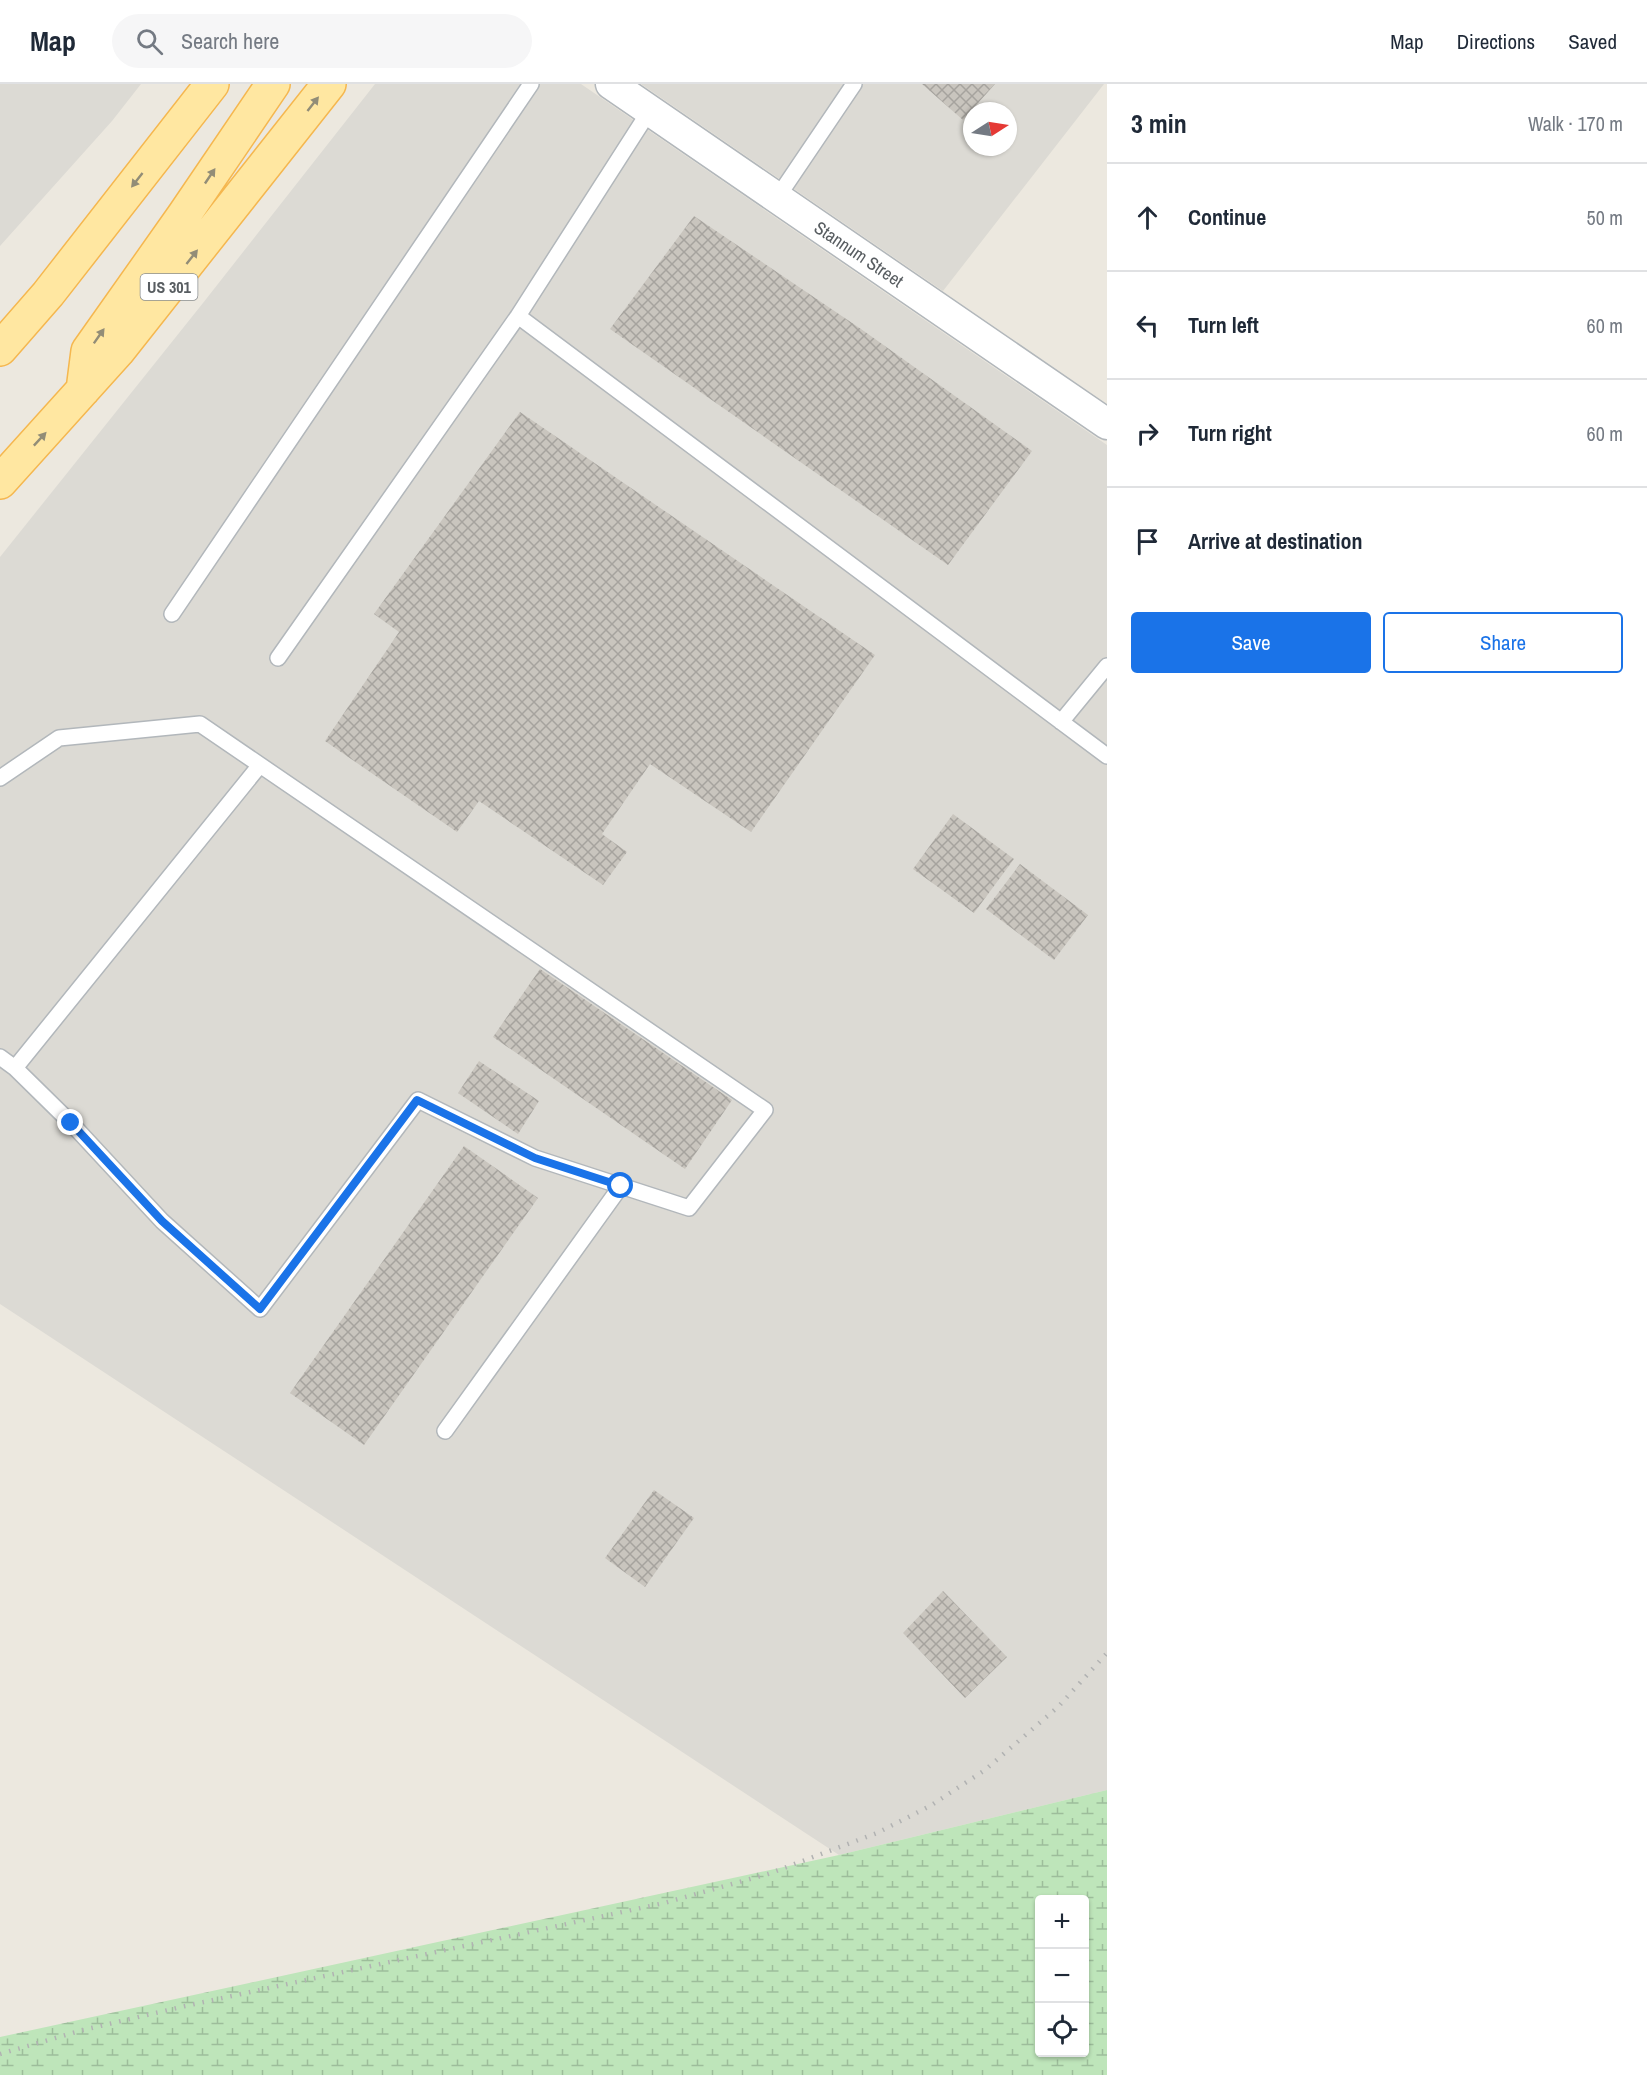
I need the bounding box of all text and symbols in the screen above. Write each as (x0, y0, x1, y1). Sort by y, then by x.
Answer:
search box (112, 14, 532, 68)
text: Map (30, 22, 76, 60)
icon: search (133, 25, 166, 58)
text: Search here (181, 26, 279, 56)
text: Map (1390, 27, 1424, 56)
text: Directions (1457, 27, 1535, 56)
text: Saved (1568, 27, 1617, 56)
one-way arrow (306, 97, 318, 112)
north arrow (963, 102, 1017, 156)
text: 3 min (1131, 106, 1187, 141)
text: Walk · 170 m (1528, 110, 1623, 137)
one-way arrow (205, 168, 216, 184)
one-way arrow (131, 172, 144, 188)
icon: ahead (1131, 201, 1164, 234)
text: Continue (1188, 202, 1266, 232)
text: 50 m (1587, 204, 1623, 231)
street label: Stannum Street (809, 215, 909, 293)
one-way arrow (186, 250, 198, 265)
road number: US 301 (140, 274, 198, 300)
icon: left (1131, 309, 1164, 342)
text: Turn left (1188, 310, 1259, 340)
text: 60 m (1587, 312, 1623, 339)
one-way arrow (92, 328, 104, 343)
icon: right (1131, 417, 1164, 450)
text: Turn right (1188, 418, 1272, 448)
text: 60 m (1587, 420, 1623, 447)
one-way arrow (33, 432, 47, 447)
icon: arrive (1131, 525, 1164, 558)
text: Arrive at destination (1188, 526, 1362, 556)
button: Save (1131, 612, 1371, 673)
button: Share (1383, 612, 1623, 673)
route end (57, 1109, 83, 1135)
route start (607, 1172, 633, 1198)
map controls (1035, 1895, 1089, 2057)
button: + (1035, 1895, 1089, 1949)
button: − (1035, 1949, 1089, 2003)
button: locate (1035, 2003, 1089, 2057)

